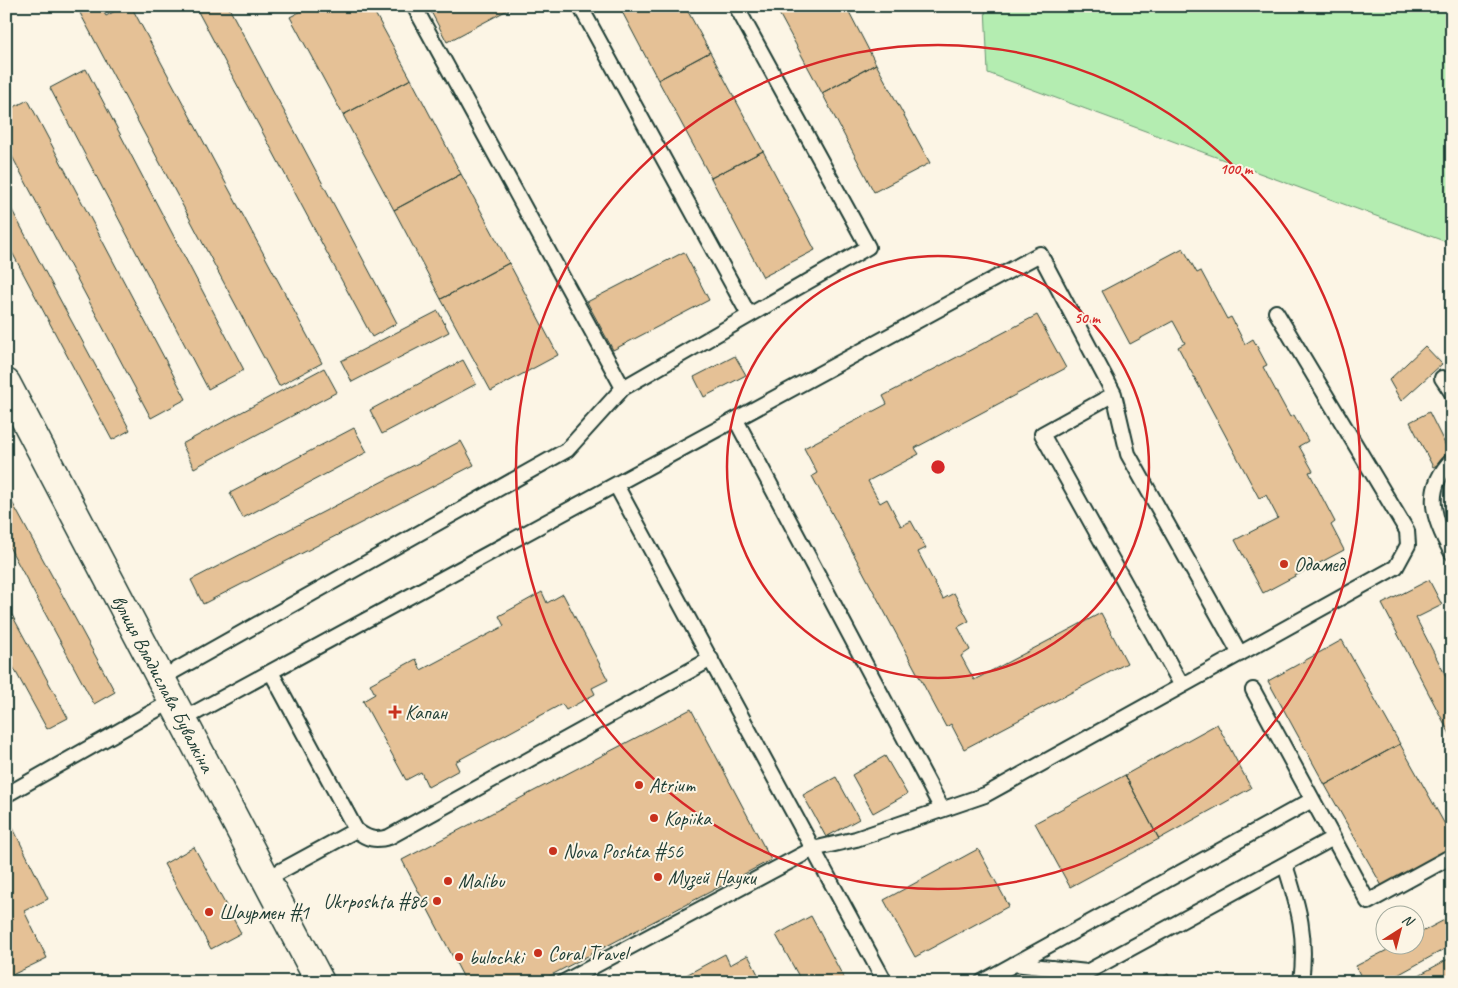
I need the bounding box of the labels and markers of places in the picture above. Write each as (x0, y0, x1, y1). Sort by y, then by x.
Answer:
centre of rings (929, 458, 947, 476)
place label: Одамед (1294, 552, 1347, 577)
marker: Одамед (1278, 558, 1290, 570)
place label: Капан (405, 700, 449, 725)
marker: Капан (389, 706, 401, 718)
place label: Atrium (649, 773, 696, 798)
marker: Atrium (633, 779, 645, 791)
place label: Kopiika (664, 806, 712, 831)
marker: Kopiika (648, 812, 660, 824)
place label: Nova Poshta #56 (563, 839, 684, 864)
marker: Nova Poshta #56 (547, 845, 559, 857)
place label: Музей Науки (668, 865, 757, 891)
place label: Malibu (458, 869, 506, 894)
marker: Музей Науки (652, 871, 664, 883)
marker: Malibu (442, 875, 454, 887)
place label: Ukrposhta #86 (323, 889, 428, 914)
marker: Ukrposhta #86 (431, 895, 443, 907)
place label: Шаурмен #1 (219, 900, 310, 925)
marker: Шаурмен #1 (203, 906, 215, 918)
place label: Coral Travel (548, 941, 631, 966)
place label: bulochki (469, 945, 525, 970)
marker: Coral Travel (532, 947, 544, 959)
marker: bulochki (453, 951, 465, 963)

